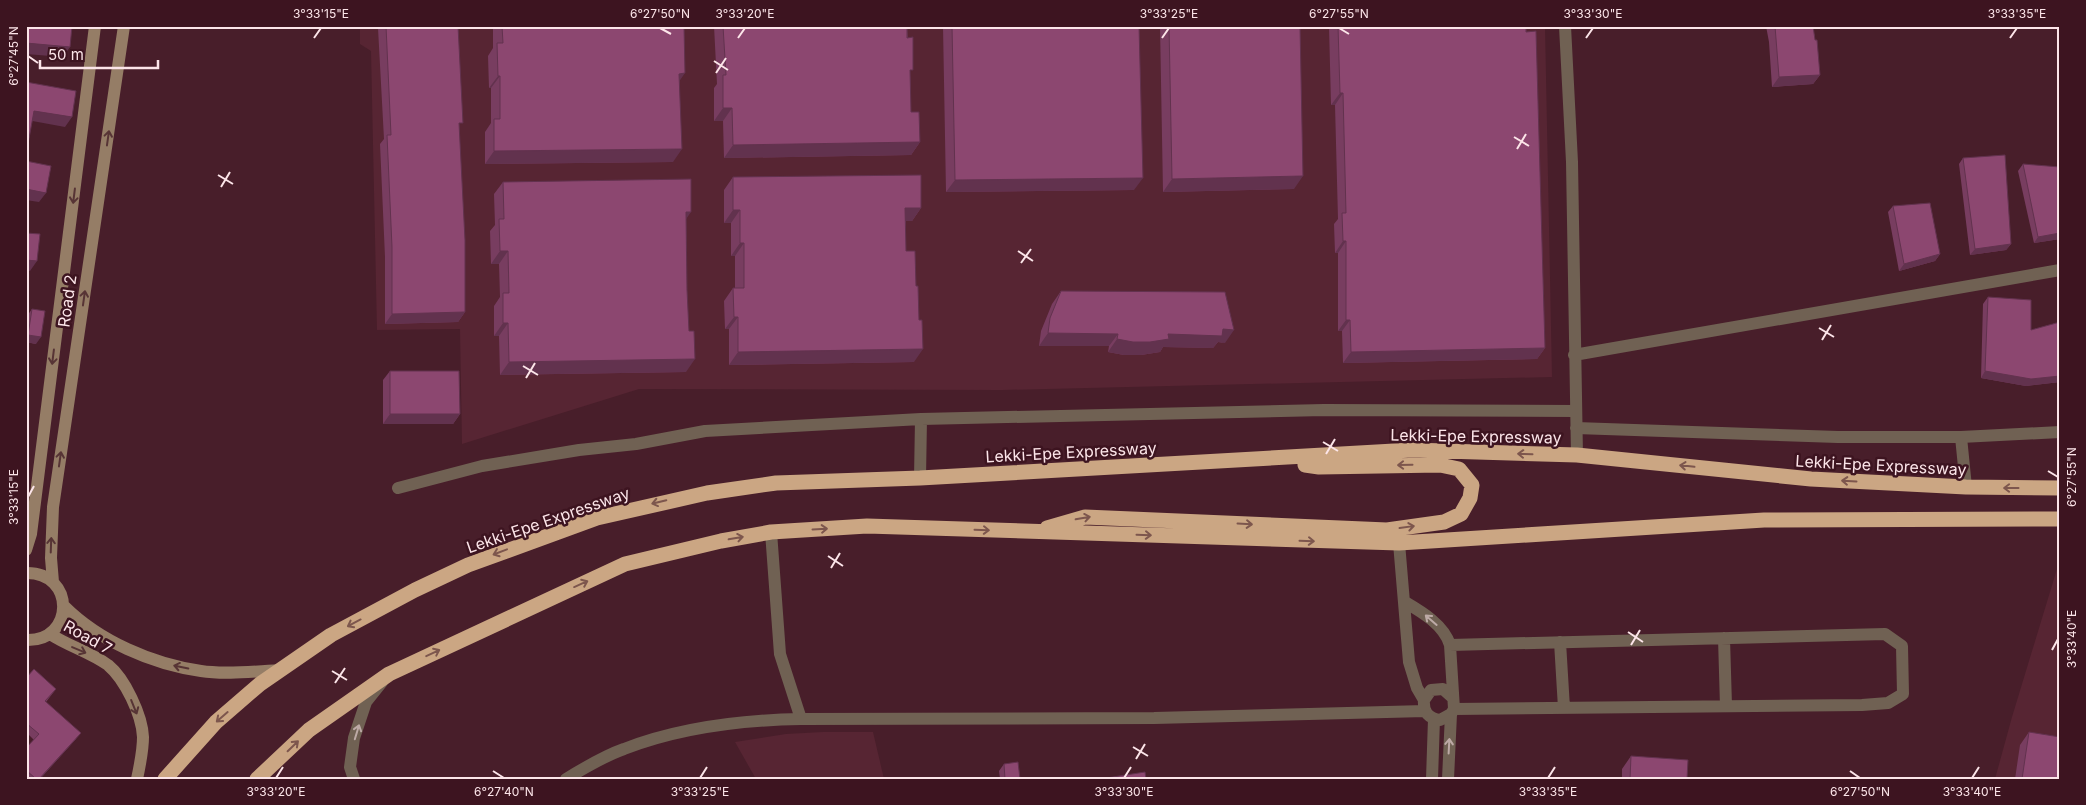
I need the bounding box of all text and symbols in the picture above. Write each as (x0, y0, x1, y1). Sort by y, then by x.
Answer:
text: 3°33'15"E (293, 6, 349, 21)
text: 6°27'50"N (630, 6, 690, 21)
text: 3°33'20"E (716, 6, 774, 21)
text: 3°33'25"E (1140, 6, 1198, 21)
text: 6°27'55"N (1309, 6, 1369, 21)
text: 3°33'30"E (1564, 6, 1622, 21)
text: 3°33'35"E (1988, 6, 2046, 21)
text: 6°27'45"N (6, 26, 21, 86)
scale bar (40, 38, 158, 70)
text: 50 m (48, 45, 84, 64)
one-way arrow (103, 130, 113, 146)
one-way arrow (69, 188, 79, 204)
street label: Road 2 (53, 273, 81, 329)
one-way arrow (79, 291, 89, 307)
one-way arrow (48, 349, 58, 365)
street label: Lekki-Epe Expressway (1390, 425, 1562, 447)
street label: Lekki-Epe Expressway (985, 438, 1157, 466)
text: 6°27'55"N (2064, 447, 2079, 507)
one-way arrow (1517, 449, 1534, 459)
one-way arrow (56, 451, 66, 467)
street label: Lekki-Epe Expressway (1795, 451, 1967, 479)
one-way arrow (1397, 461, 1413, 470)
one-way arrow (1679, 462, 1695, 471)
text: 3°33'15"E (6, 469, 21, 525)
one-way arrow (1841, 476, 1857, 486)
street label: Lekki-Epe Expressway (464, 483, 632, 557)
one-way arrow (2003, 483, 2020, 493)
one-way arrow (652, 498, 668, 507)
one-way arrow (1075, 513, 1091, 523)
one-way arrow (1237, 519, 1253, 528)
one-way arrow (1399, 522, 1415, 532)
one-way arrow (811, 525, 827, 534)
one-way arrow (974, 525, 990, 535)
one-way arrow (1136, 531, 1152, 540)
one-way arrow (727, 533, 743, 543)
one-way arrow (1299, 536, 1315, 545)
one-way arrow (47, 537, 56, 553)
one-way arrow (493, 548, 508, 558)
one-way arrow (573, 579, 588, 589)
text: 3°33'40"E (2064, 610, 2079, 668)
one-way arrow (1425, 615, 1438, 626)
street label: Road 7 (60, 616, 116, 658)
one-way arrow (347, 619, 362, 628)
one-way arrow (71, 646, 86, 656)
one-way arrow (425, 648, 440, 657)
one-way arrow (174, 662, 190, 671)
one-way arrow (130, 699, 140, 714)
one-way arrow (216, 711, 229, 722)
one-way arrow (352, 724, 362, 740)
one-way arrow (1445, 739, 1454, 755)
one-way arrow (286, 740, 298, 752)
text: 3°33'20"E (247, 784, 305, 799)
text: 6°27'40"N (474, 784, 534, 799)
text: 3°33'25"E (671, 784, 729, 799)
text: 3°33'30"E (1095, 784, 1153, 799)
text: 3°33'35"E (1519, 784, 1577, 799)
text: 6°27'50"N (1830, 784, 1890, 799)
text: 3°33'40"E (1943, 784, 2001, 799)

